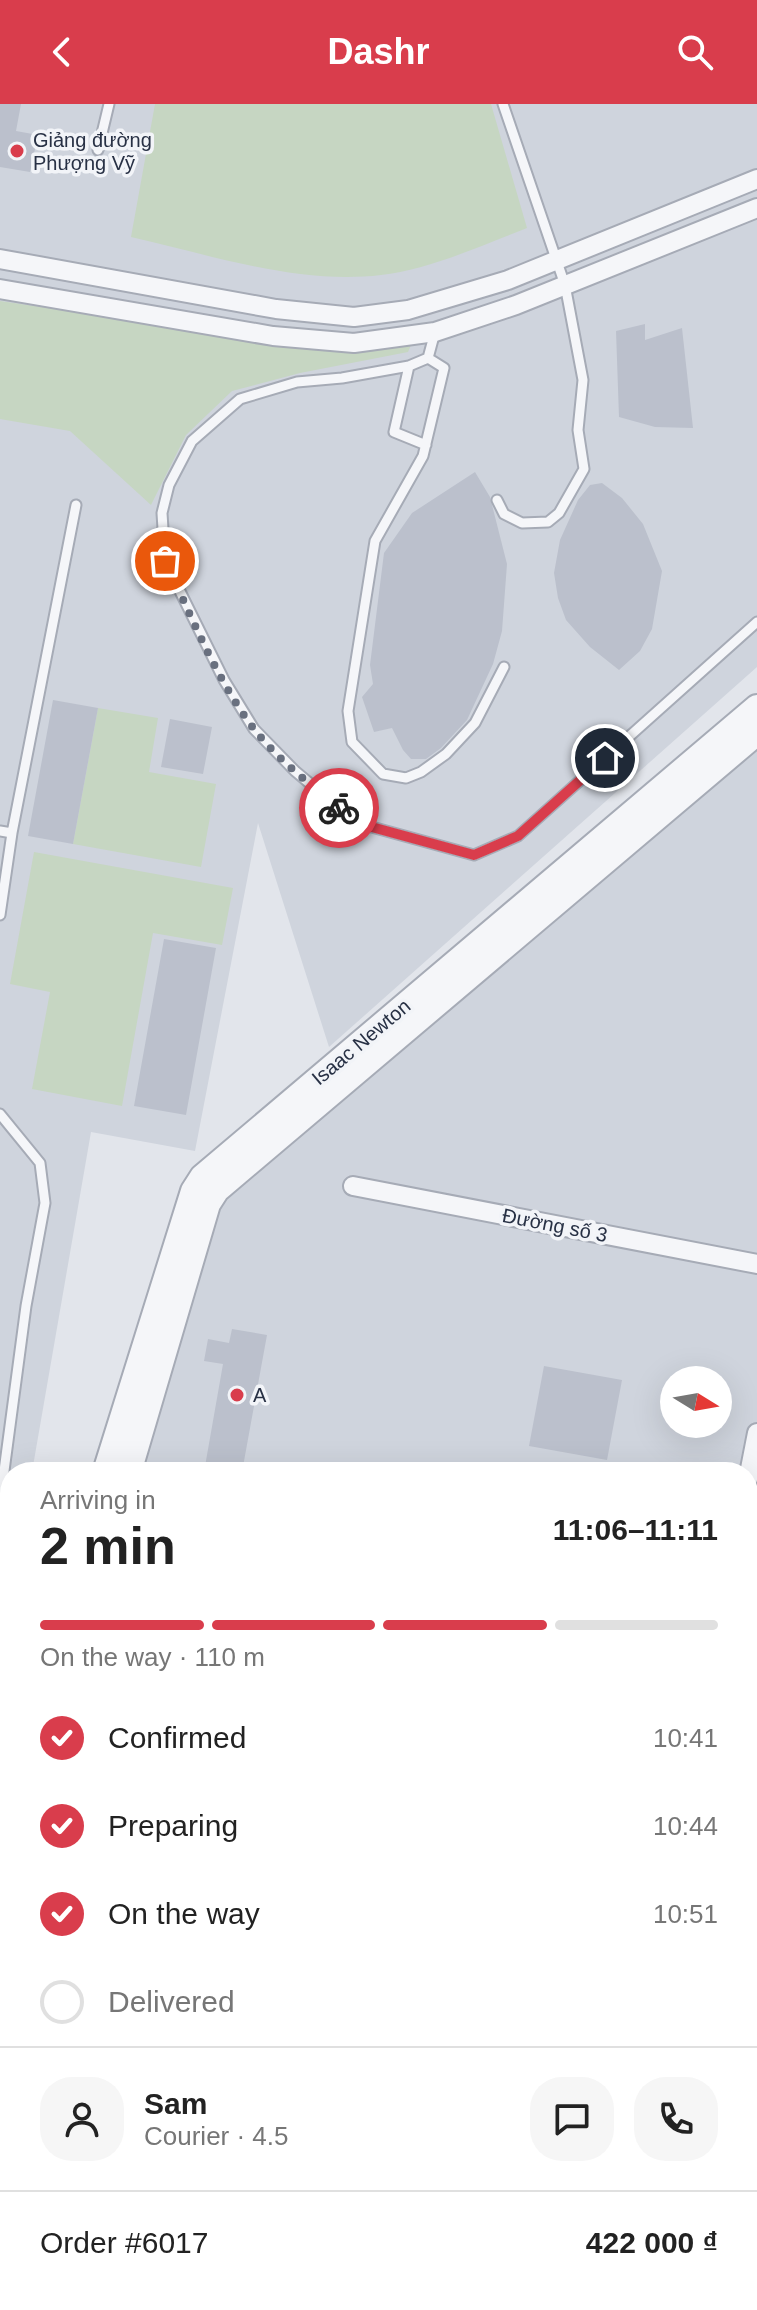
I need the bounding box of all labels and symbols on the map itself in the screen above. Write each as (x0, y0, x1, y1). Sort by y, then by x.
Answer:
place label: Giảng đường Phượng Vỹ (33, 129, 152, 174)
marker: Giảng đường Phượng Vỹ (8, 142, 26, 160)
pin (131, 527, 199, 595)
pin (571, 724, 639, 792)
courier (299, 768, 379, 848)
street label: Isaac Newton (308, 995, 414, 1089)
street label: Đường số 3 (501, 1204, 609, 1246)
north arrow (660, 1366, 732, 1438)
place label: A (253, 1384, 267, 1406)
marker: A (228, 1386, 246, 1404)

